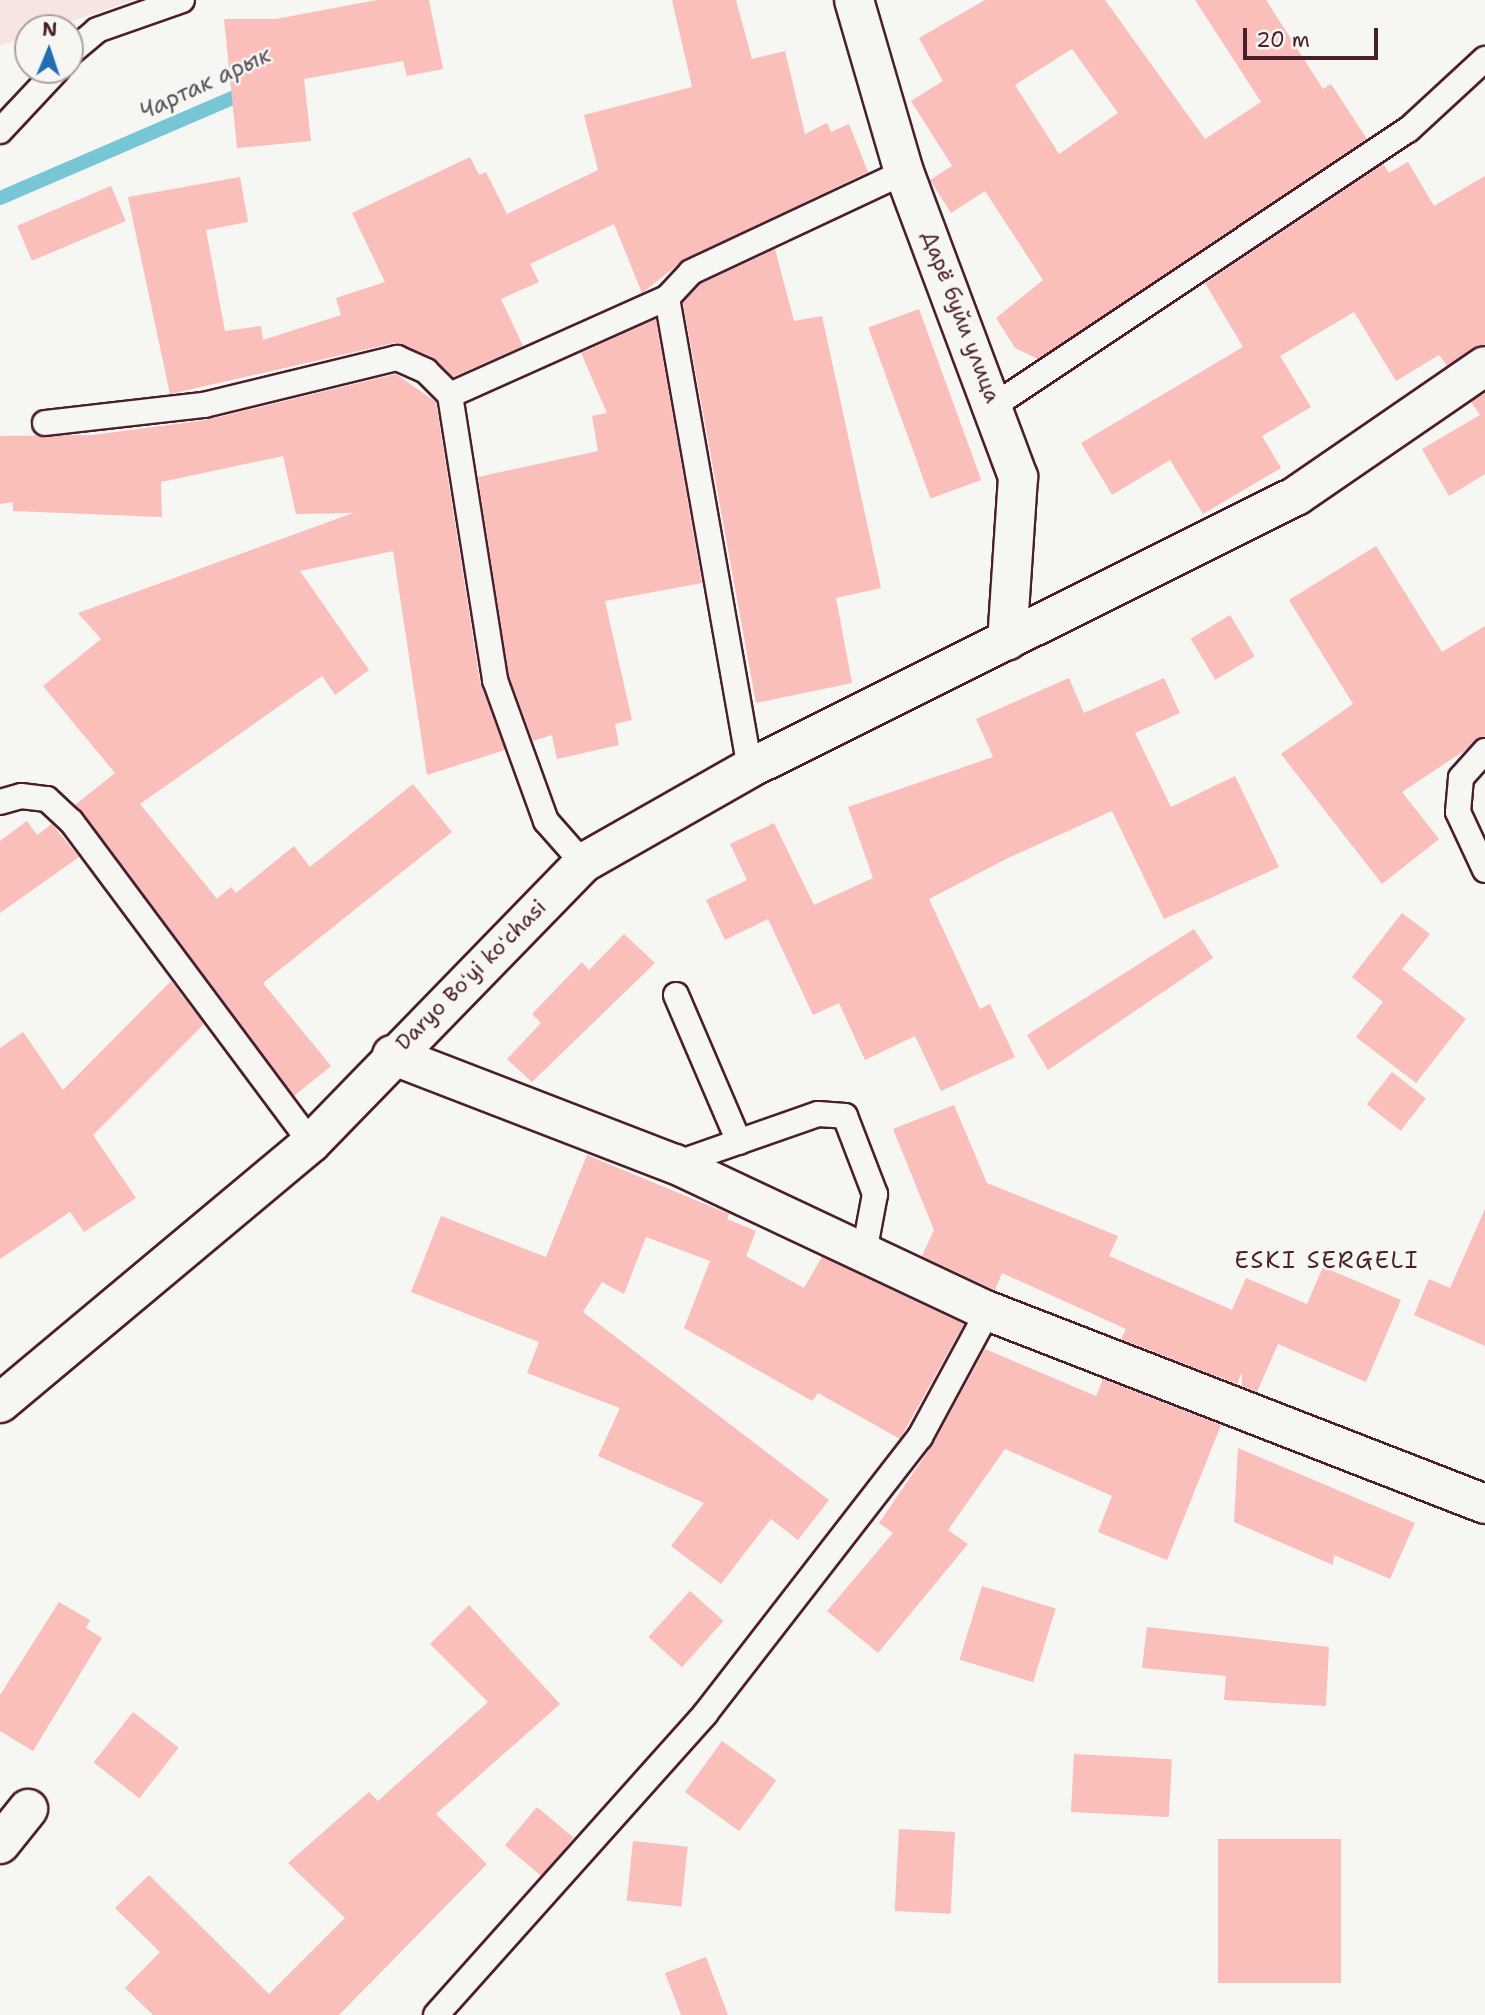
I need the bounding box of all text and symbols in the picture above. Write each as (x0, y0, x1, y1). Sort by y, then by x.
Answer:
north arrow (14, 14, 84, 84)
scale bar (1247, 14, 1382, 58)
text: N (42, 17, 58, 42)
text: 20 m (1256, 26, 1310, 54)
water label: Чартак арык (135, 40, 275, 126)
street label: Дарё буйи улица (917, 228, 1005, 406)
street label: Daryo Boʻyi koʻchasi (391, 895, 551, 1055)
district label: ESKI SERGELI (1236, 1246, 1418, 1274)

